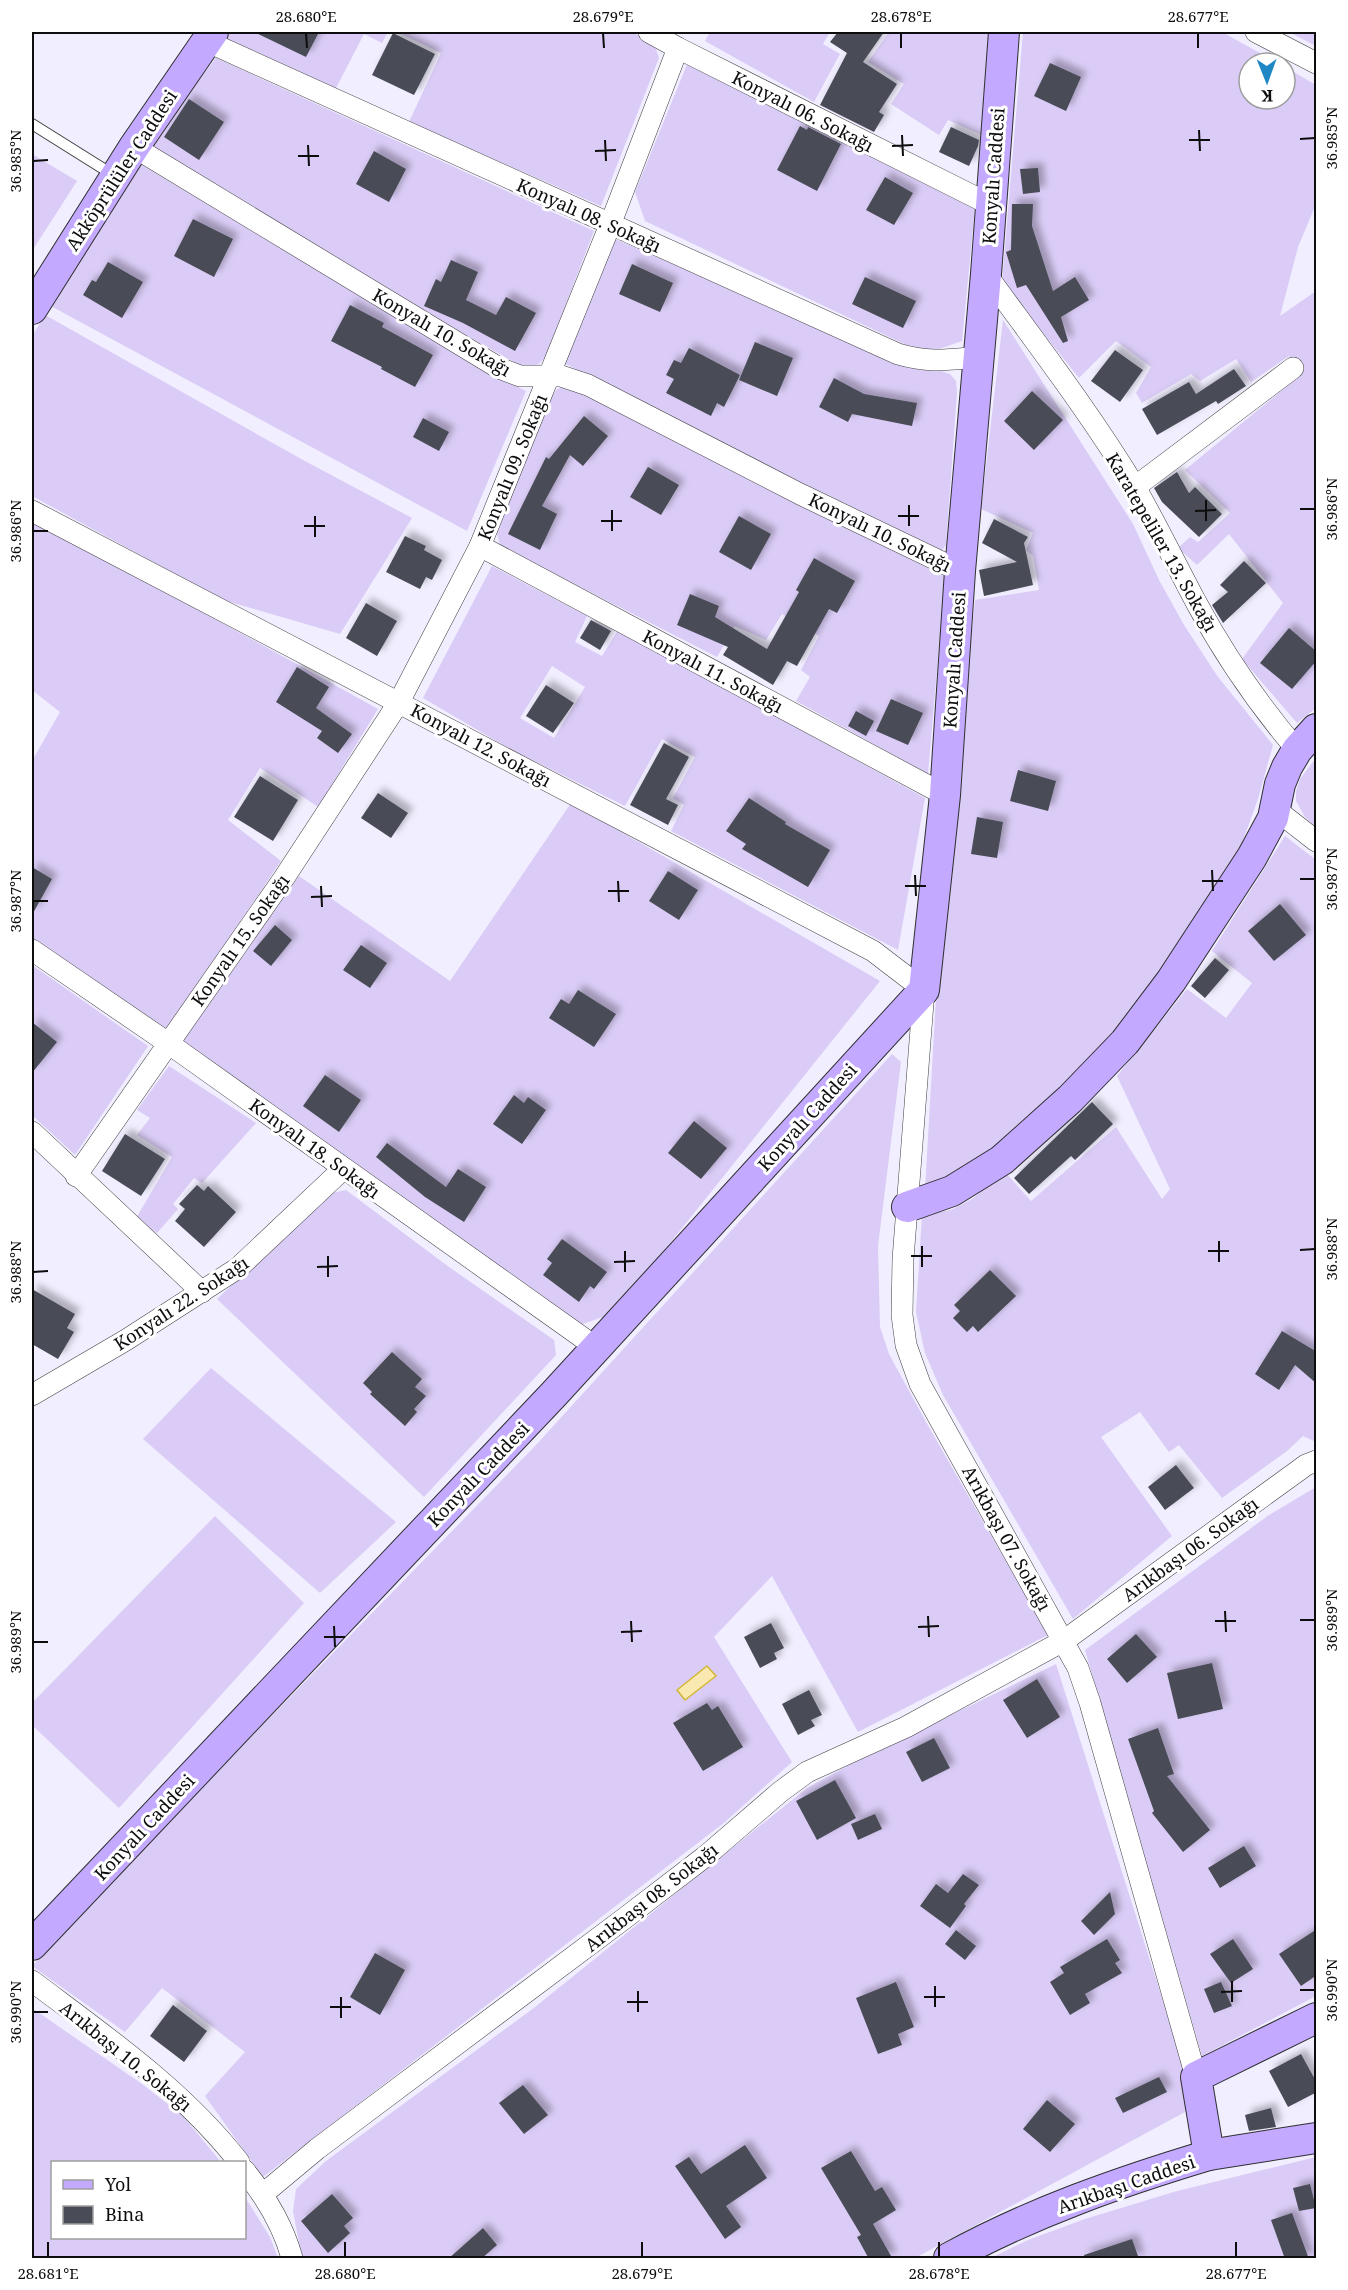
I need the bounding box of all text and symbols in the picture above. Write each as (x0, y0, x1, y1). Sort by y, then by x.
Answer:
text: 28.680°E (275, 6, 337, 26)
text: 28.679°E (572, 6, 634, 26)
text: 28.678°E (870, 6, 932, 26)
text: 28.677°E (1167, 6, 1229, 26)
north arrow (1237, 51, 1297, 111)
street label: Konyalı 06. Sokağı (728, 65, 878, 157)
street label: Akköprülüler Caddesi (60, 85, 182, 255)
text: K (1261, 85, 1273, 107)
text: 36.985°N (1321, 106, 1341, 170)
street label: Konyalı Caddesi (976, 107, 1010, 245)
text: 36.985°N (5, 129, 25, 193)
street label: Konyalı 08. Sokağı (513, 172, 665, 258)
street label: Konyalı 10. Sokağı (369, 283, 516, 381)
street label: Konyalı 09. Sokağı (472, 390, 552, 544)
street label: Karatepeliler 13. Sokağı (1101, 448, 1223, 636)
text: 36.986°N (1321, 477, 1341, 541)
street label: Konyalı 10. Sokağı (805, 487, 955, 577)
text: 36.986°N (5, 499, 25, 563)
street label: Konyalı Caddesi (937, 591, 971, 729)
street label: Konyalı 11. Sokağı (639, 624, 788, 718)
street label: Konyalı 12. Sokağı (407, 698, 556, 792)
text: 36.987°N (1321, 847, 1341, 911)
text: 36.987°N (5, 869, 25, 933)
street label: Konyalı 15. Sokağı (185, 869, 295, 1011)
street label: Konyalı Caddesi (752, 1058, 862, 1176)
street label: Konyalı 18. Sokağı (245, 1093, 385, 1204)
text: 36.988°N (1321, 1217, 1341, 1281)
text: 36.988°N (5, 1240, 25, 1304)
street label: Konyalı 22. Sokağı (109, 1250, 253, 1355)
street label: Konyalı Caddesi (422, 1416, 534, 1532)
street label: Arıkbaşı 07. Sokağı (957, 1461, 1057, 1615)
street label: Arıkbaşı 06. Sokağı (1117, 1491, 1263, 1607)
text: 36.989°N (1321, 1588, 1341, 1652)
text: 36.989°N (5, 1610, 25, 1674)
street label: Konyalı Caddesi (89, 1769, 200, 1885)
street label: Arıkbaşı 08. Sokağı (579, 1837, 723, 1957)
text: 36.990°N (1321, 1958, 1341, 2022)
text: 36.990°N (5, 1980, 25, 2044)
street label: Arıkbaşı 10. Sokağı (55, 1995, 197, 2117)
street label: Arıkbaşı Caddesi (1054, 2149, 1198, 2219)
legend (51, 2161, 246, 2239)
text: Yol (104, 2172, 131, 2196)
text: Bina (105, 2202, 144, 2226)
text: 28.681°E (17, 2263, 79, 2283)
text: 28.680°E (314, 2263, 376, 2283)
text: 28.679°E (611, 2263, 673, 2283)
text: 28.678°E (908, 2263, 970, 2283)
text: 28.677°E (1205, 2263, 1267, 2283)

